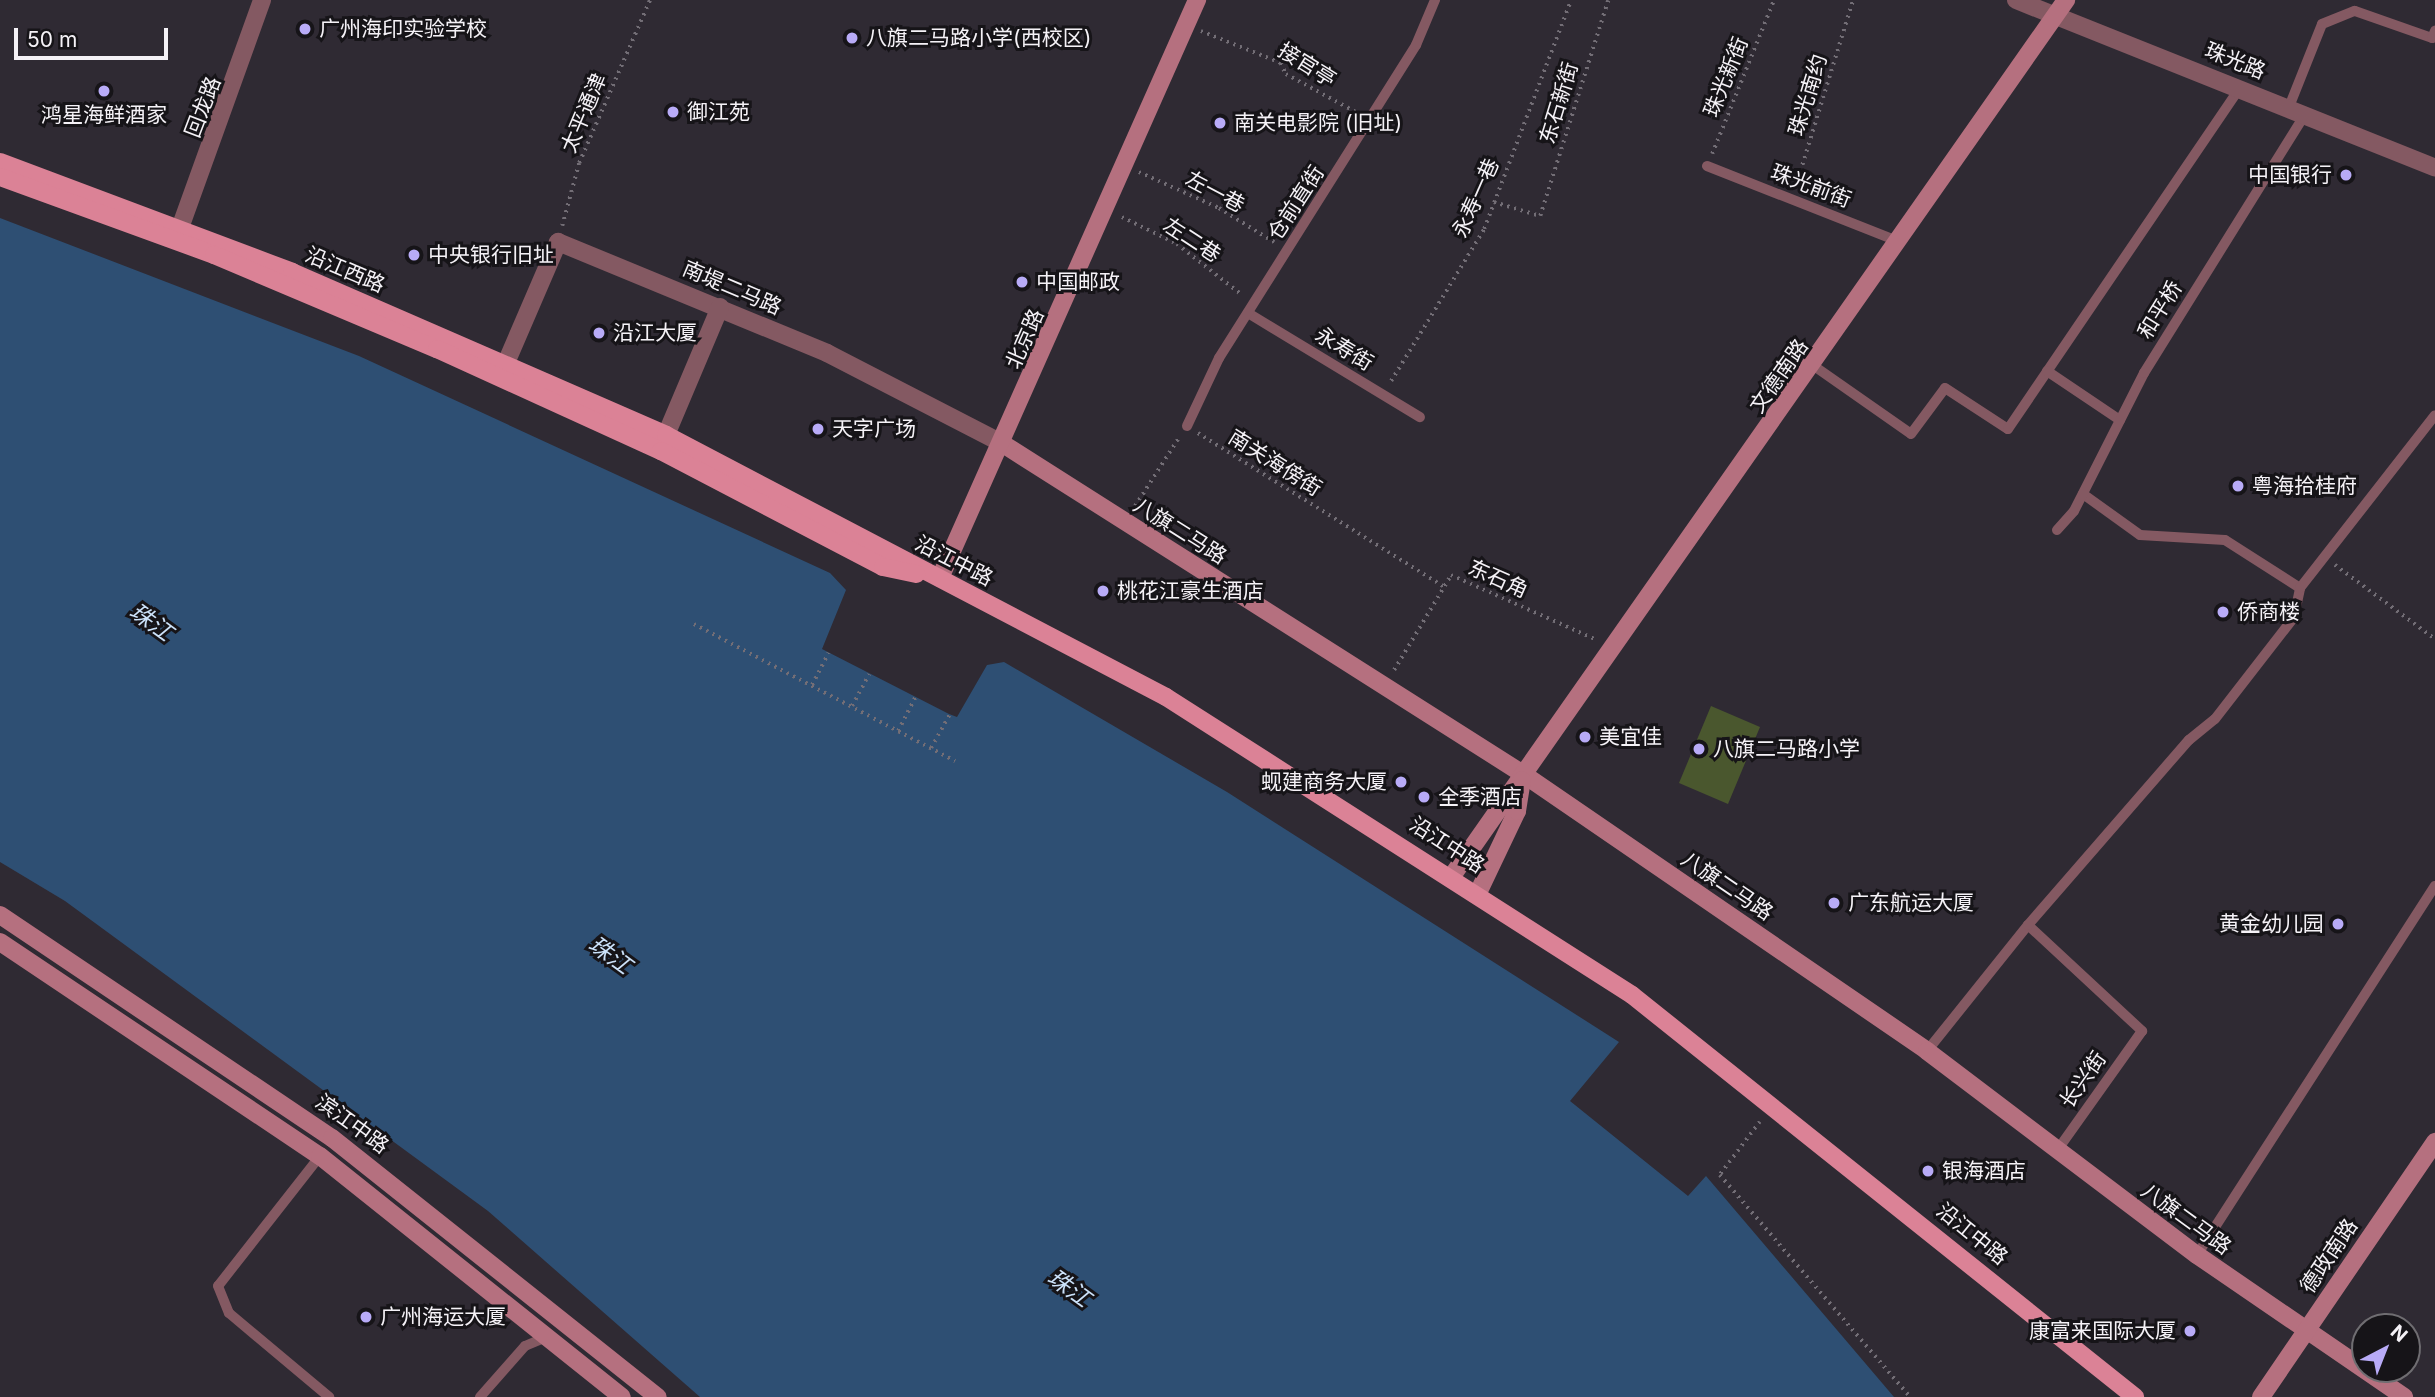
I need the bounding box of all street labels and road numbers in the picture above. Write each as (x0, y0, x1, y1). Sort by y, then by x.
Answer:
street label: 珠光新街 (1699, 33, 1753, 121)
street label: 接官亭 (1274, 38, 1340, 92)
street label: 珠光路 (2201, 38, 2269, 84)
street label: 珠光南约 (1784, 51, 1832, 139)
street label: 东石新街 (1535, 59, 1583, 147)
street label: 太平通津 (556, 69, 612, 157)
street label: 回龙路 (180, 73, 226, 141)
street label: 永寿一巷 (1447, 155, 1505, 241)
street label: 珠光前街 (1767, 159, 1855, 213)
street label: 仓前直街 (1263, 161, 1329, 245)
street label: 左一巷 (1181, 166, 1249, 218)
street label: 左二巷 (1159, 212, 1225, 268)
street label: 沿江西路 (301, 242, 389, 298)
street label: 南堤二马路 (679, 256, 785, 320)
street label: 和平桥 (2133, 277, 2187, 343)
street label: 北京路 (1001, 305, 1049, 373)
street label: 永寿街 (1311, 322, 1377, 376)
street label: 文德南路 (1745, 334, 1813, 418)
street label: 南关海傍街 (1224, 424, 1326, 502)
street label: 八旗二马路 (1129, 492, 1231, 570)
street label: 沿江中路 (911, 531, 997, 591)
street label: 东石角 (1464, 555, 1532, 603)
street label: 沿江中路 (1405, 812, 1489, 878)
street label: 八旗二马路 (1676, 846, 1778, 926)
street label: 长兴街 (2055, 1047, 2111, 1113)
street label: 滨江中路 (311, 1089, 393, 1159)
street label: 八旗二马路 (2136, 1178, 2236, 1260)
street label: 沿江中路 (1931, 1198, 2013, 1270)
street label: 德政南路 (2295, 1214, 2363, 1298)

